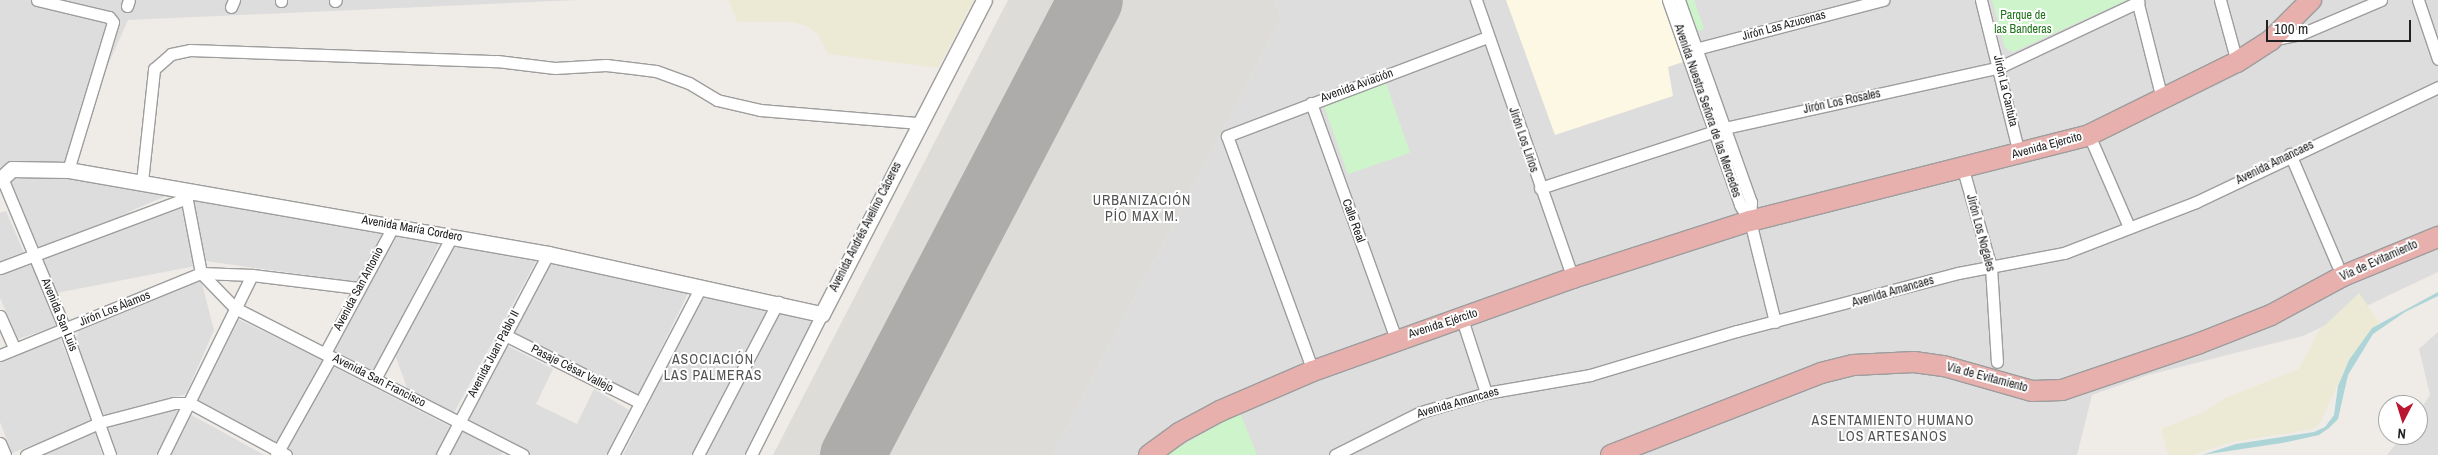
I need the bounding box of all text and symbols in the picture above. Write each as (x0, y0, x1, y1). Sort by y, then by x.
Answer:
street label: Jirón Las Azucenas (1740, 8, 1828, 44)
park label: Parque de las Banderas (1994, 9, 2052, 37)
scale bar (2268, 10, 2413, 42)
text: 100 m (2274, 18, 2308, 39)
street label: Avenida Nuestra Señora de las Mercedes (1670, 22, 1744, 200)
street label: Jirón La Cantuta (1990, 54, 2020, 128)
street label: Avenida Aviación (1318, 66, 1396, 106)
street label: Jirón Los Rosales (1802, 87, 1882, 117)
street label: Jirón Los Lirios (1505, 106, 1541, 174)
street label: Avenida Ejercito (2010, 130, 2084, 162)
street label: Avenida Amancaes (2234, 138, 2316, 188)
street label: Avenida Andrés Avelino Cáceres (827, 159, 905, 295)
district label: URBANIZACIÓN PÍO MAX M. (1091, 192, 1193, 224)
street label: Jirón Los Nogales (1963, 193, 1997, 273)
street label: Calle Real (1338, 197, 1368, 245)
street label: Avenida María Cordero (360, 213, 464, 245)
street label: Vía de Evitamiento (2338, 237, 2420, 285)
street label: Avenida San Antonio (331, 245, 387, 333)
street label: Avenida Amancaes (1850, 273, 1936, 311)
street label: Avenida San Luis (38, 276, 80, 354)
street label: Jirón Los Álamos (77, 288, 153, 330)
street label: Avenida Ejército (1407, 306, 1479, 342)
street label: Avenida Juan Pablo II (465, 308, 523, 400)
street label: Pasaje César Vallejo (528, 342, 616, 396)
street label: Avenida San Francisco (330, 351, 428, 411)
district label: ASOCIACIÓN LAS PALMERAS (662, 351, 764, 384)
street label: Vía de Evitamiento (1945, 360, 2029, 396)
street label: Avenida Amancaes (1415, 384, 1501, 422)
north arrow (2378, 395, 2428, 445)
district label: ASENTAMIENTO HUMANO LOS ARTESANOS (1809, 412, 1977, 444)
text: N (2397, 425, 2407, 443)

